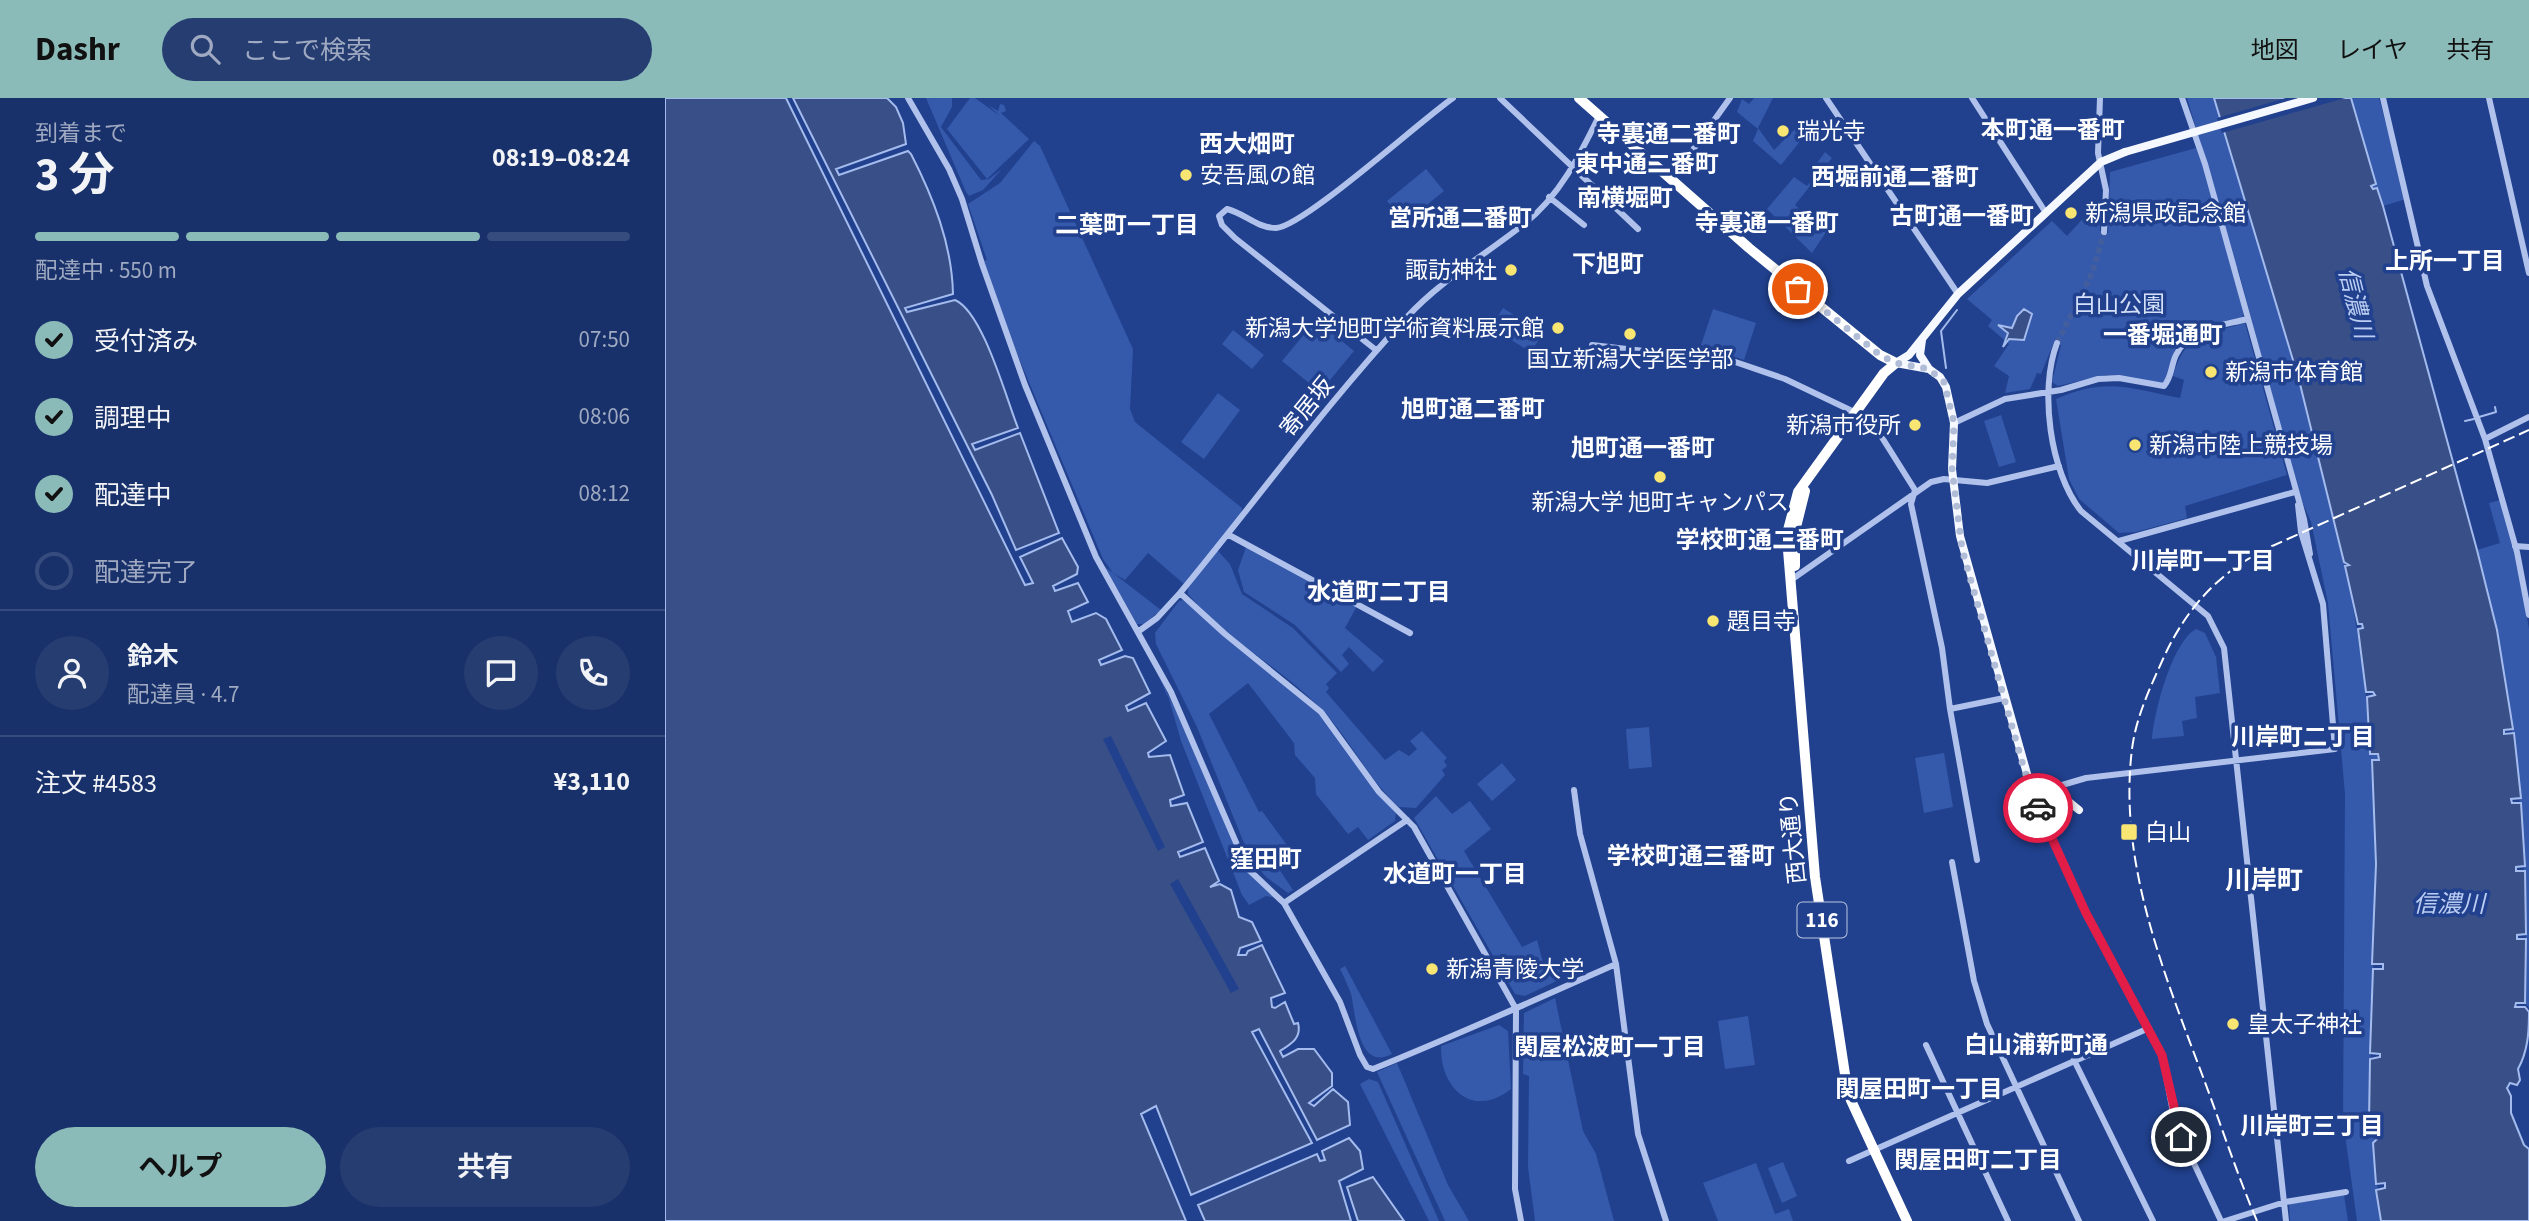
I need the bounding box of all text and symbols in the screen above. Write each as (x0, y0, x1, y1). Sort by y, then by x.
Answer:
search box (162, 18, 652, 81)
text: Dashr (35, 26, 120, 73)
icon: search (186, 30, 224, 68)
text: ここで検索 (242, 32, 372, 69)
text: 地図 (2251, 33, 2299, 68)
text: レイヤ (2337, 33, 2408, 68)
text: 共有 (2446, 33, 2494, 68)
district label: 本町通一番町 (1981, 113, 2125, 148)
place label: 瑞光寺 (1797, 115, 1866, 148)
text: 到着まで (35, 117, 127, 150)
district label: 寺裏通二番町 (1597, 117, 1741, 152)
marker: 瑞光寺 (1775, 123, 1791, 139)
district label: 西大畑町 (1199, 127, 1295, 162)
text: 08:19–08:24 (492, 139, 630, 176)
text: 3 分 (35, 143, 115, 208)
district label: 東中通二番町 (1575, 147, 1719, 182)
place label: 安吾風の館 (1200, 159, 1315, 192)
district label: 西堀前通二番町 (1811, 160, 1979, 195)
marker: 安吾風の館 (1178, 167, 1194, 183)
district label: 南横堀町 (1577, 181, 1673, 216)
place label: 新潟県政記念館 (2085, 197, 2246, 230)
district label: 古町通一番町 (1890, 199, 2034, 234)
district label: 営所通二番町 (1388, 201, 1532, 236)
marker: 新潟県政記念館 (2063, 205, 2079, 221)
district label: 寺裏通一番町 (1695, 206, 1839, 241)
district label: 二葉町一丁目 (1055, 208, 1199, 243)
district label: 上所一丁目 (2385, 244, 2505, 279)
district label: 下旭町 (1572, 247, 1644, 282)
text: 配達中 · 550 m (35, 254, 177, 287)
place label: 諏訪神社 (1405, 254, 1497, 287)
pin (1768, 259, 1828, 319)
marker: 諏訪神社 (1503, 262, 1519, 278)
water label: 信濃川 (2329, 264, 2381, 345)
icon: bag (1779, 270, 1817, 308)
park label: 白山公園 (2073, 288, 2165, 321)
place label: 新潟大学旭町学術資料展示館 (1245, 312, 1544, 345)
district label: 一番堀通町 (2103, 318, 2223, 353)
marker: 新潟大学旭町学術資料展示館 (1550, 320, 1566, 336)
icon: check (35, 321, 73, 359)
text: 受付済み (94, 323, 198, 360)
text: 07:50 (579, 323, 630, 356)
marker: 国立新潟大学医学部 (1622, 326, 1638, 342)
place label: 国立新潟大学医学部 (1527, 343, 1734, 376)
place label: 新潟市体育館 (2225, 356, 2363, 389)
marker: 新潟市体育館 (2203, 364, 2219, 380)
street label: 寄居坂 (1272, 370, 1342, 444)
district label: 旭町通二番町 (1401, 392, 1545, 427)
icon: check (35, 398, 73, 436)
text: 調理中 (94, 400, 172, 437)
text: 08:06 (579, 400, 630, 433)
place label: 新潟市役所 (1786, 409, 1901, 442)
marker: 新潟市役所 (1907, 417, 1923, 433)
place label: 新潟市陸上競技場 (2149, 429, 2333, 462)
district label: 旭町通一番町 (1571, 431, 1715, 466)
marker: 新潟市陸上競技場 (2127, 437, 2143, 453)
marker: 新潟大学 旭町キャンパス (1652, 469, 1668, 485)
icon: check (35, 475, 73, 513)
text: 配達中 (94, 477, 172, 514)
text: 08:12 (579, 477, 630, 510)
place label: 新潟大学 旭町キャンパス (1531, 486, 1789, 519)
district label: 学校町通二番町 (1676, 523, 1844, 558)
district label: 川岸町一丁目 (2131, 544, 2275, 579)
text: 配達完了 (94, 554, 198, 591)
district label: 水道町二丁目 (1307, 575, 1451, 610)
place label: 題目寺 (1727, 605, 1796, 638)
marker: 題目寺 (1705, 613, 1721, 629)
button: person (35, 636, 109, 710)
button: chat (464, 636, 538, 710)
button: phone (556, 636, 630, 710)
text: 鈴木 (127, 638, 179, 675)
text: 配達員 · 4.7 (127, 678, 240, 711)
district label: 川岸町二丁目 (2231, 720, 2375, 755)
text: ¥3,110 (554, 763, 630, 800)
text: 注文 #4583 (35, 765, 157, 802)
courier (2003, 773, 2073, 843)
icon: car (2019, 789, 2057, 827)
street label: 西大通り (1772, 791, 1814, 885)
place label: 白山 (2145, 816, 2191, 849)
marker: 白山 (2119, 822, 2139, 842)
district label: 学校町通三番町 (1607, 839, 1775, 874)
district label: 窪田町 (1230, 842, 1302, 877)
district label: 水道町一丁目 (1383, 857, 1527, 892)
district label: 川岸町 (2225, 862, 2303, 899)
water label: 信濃川 (2413, 887, 2488, 922)
road number: 116 (1797, 902, 1847, 938)
place label: 新潟青陵大学 (1446, 953, 1584, 986)
marker: 新潟青陵大学 (1424, 961, 1440, 977)
place label: 皇太子神社 (2247, 1008, 2362, 1041)
marker: 皇太子神社 (2225, 1016, 2241, 1032)
district label: 白山浦新町通 (1964, 1028, 2108, 1063)
district label: 関屋松波町一丁目 (1514, 1030, 1706, 1065)
district label: 関屋田町一丁目 (1835, 1072, 2003, 1107)
pin (2151, 1107, 2211, 1167)
district label: 川岸町三丁目 (2240, 1109, 2384, 1144)
icon: home (2162, 1118, 2200, 1156)
button: ヘルプ (35, 1127, 326, 1207)
button: 共有 (340, 1127, 630, 1207)
district label: 関屋田町二丁目 (1894, 1143, 2062, 1178)

